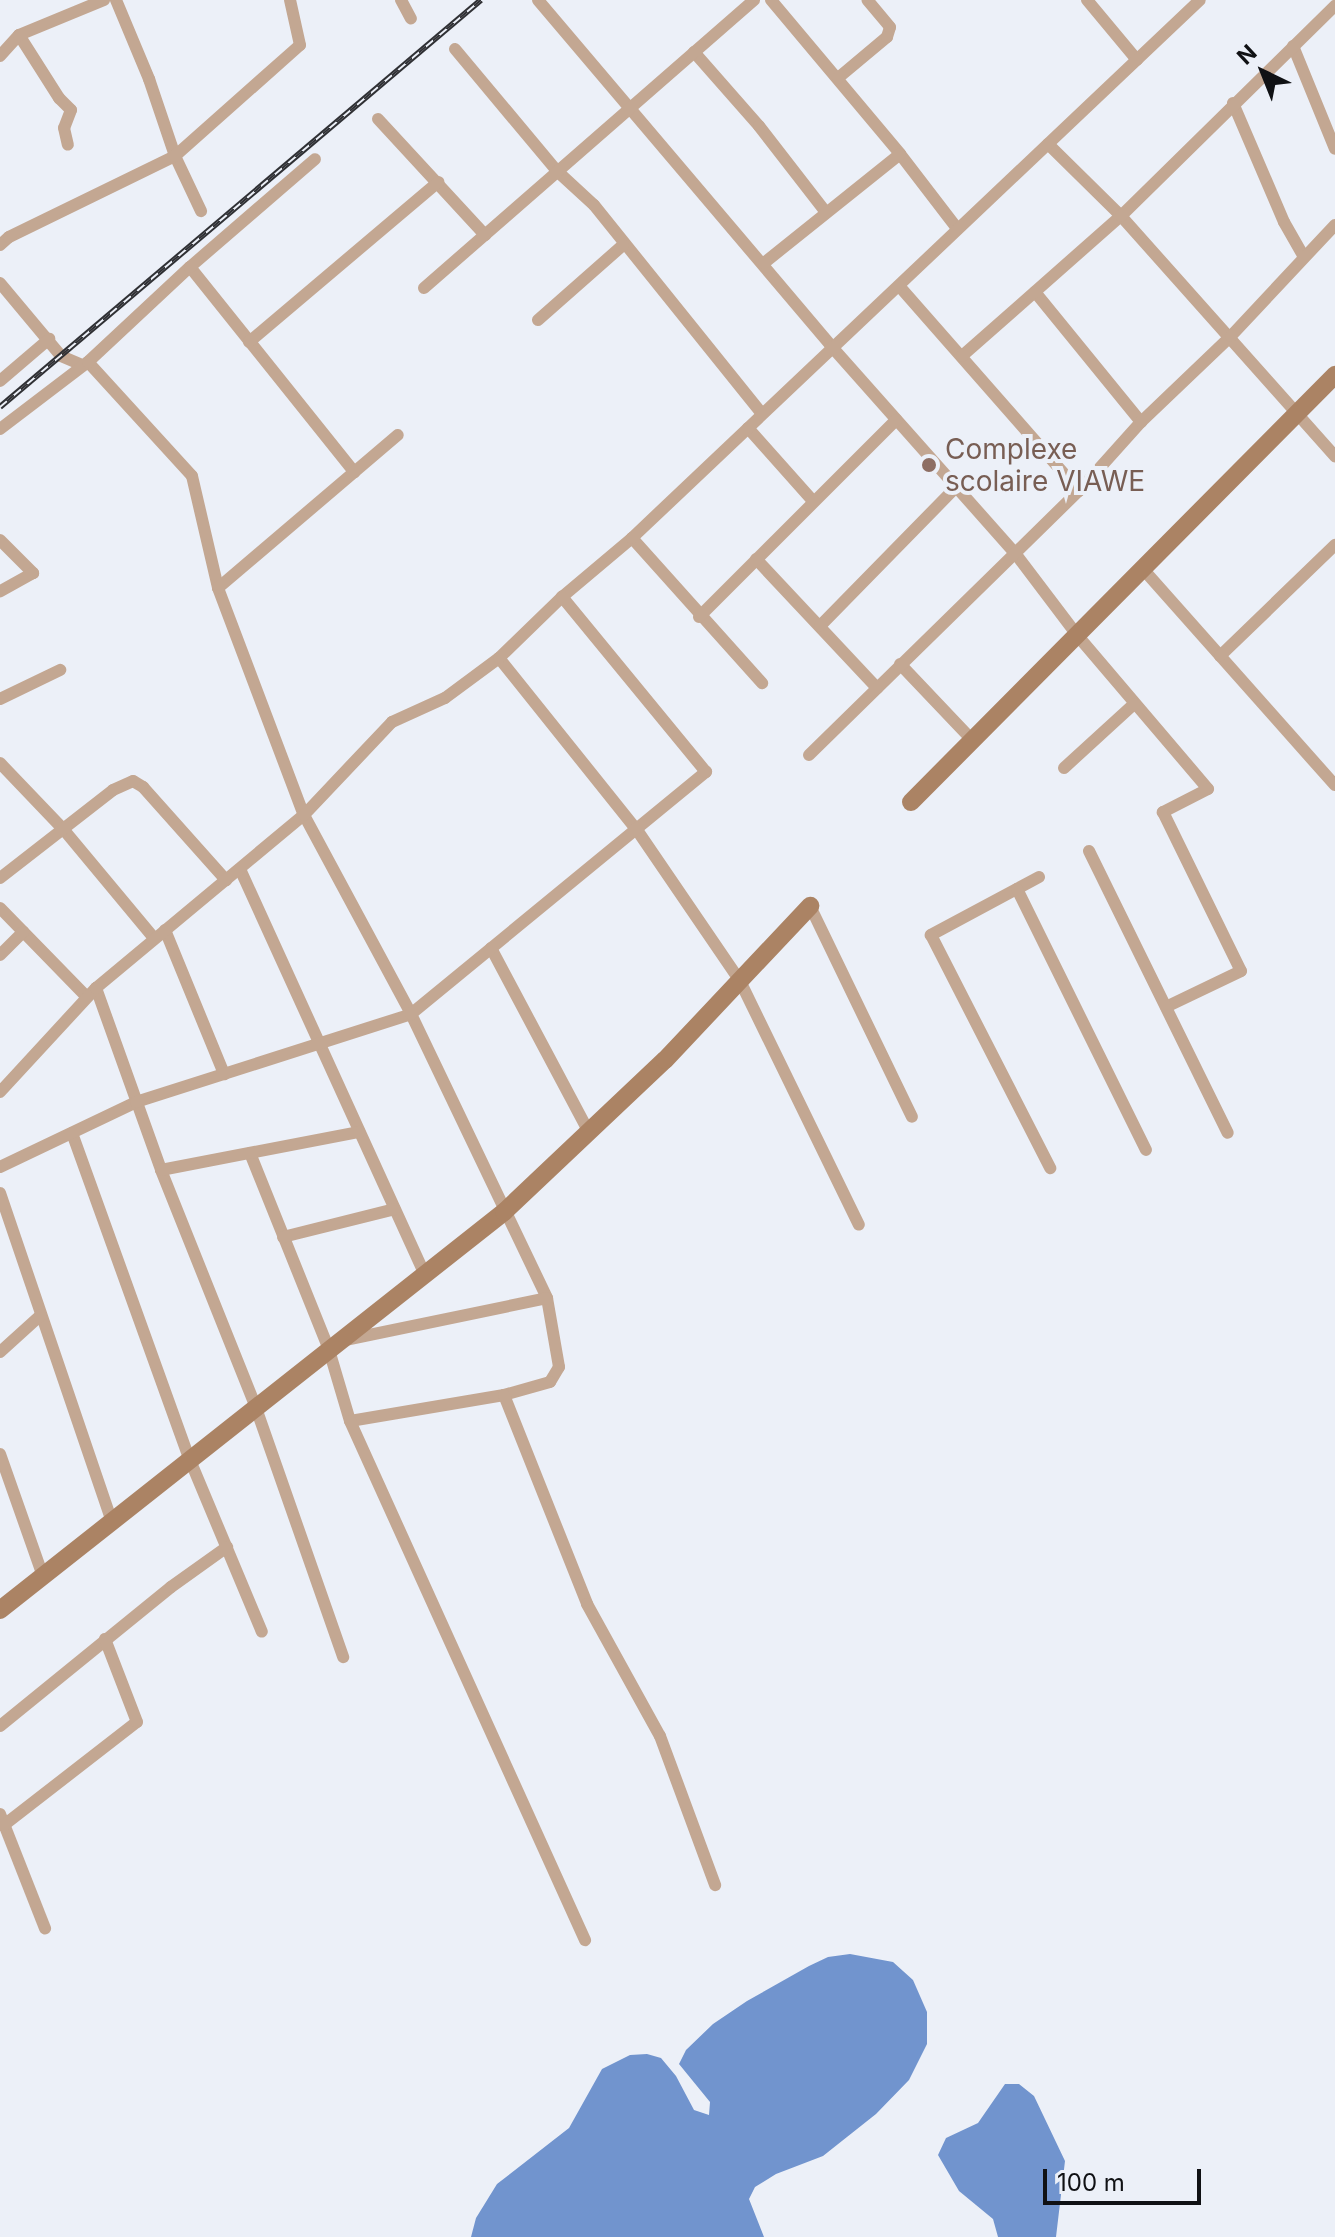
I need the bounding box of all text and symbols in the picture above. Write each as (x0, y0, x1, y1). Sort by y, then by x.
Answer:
north arrow (1223, 32, 1303, 112)
text: N (1232, 39, 1262, 70)
place label: Complexe scolaire VIAWE (945, 432, 1145, 498)
marker: Complexe scolaire VIAWE (920, 456, 938, 474)
scale bar (1047, 2153, 1205, 2203)
text: 100 m (1057, 2168, 1125, 2197)

